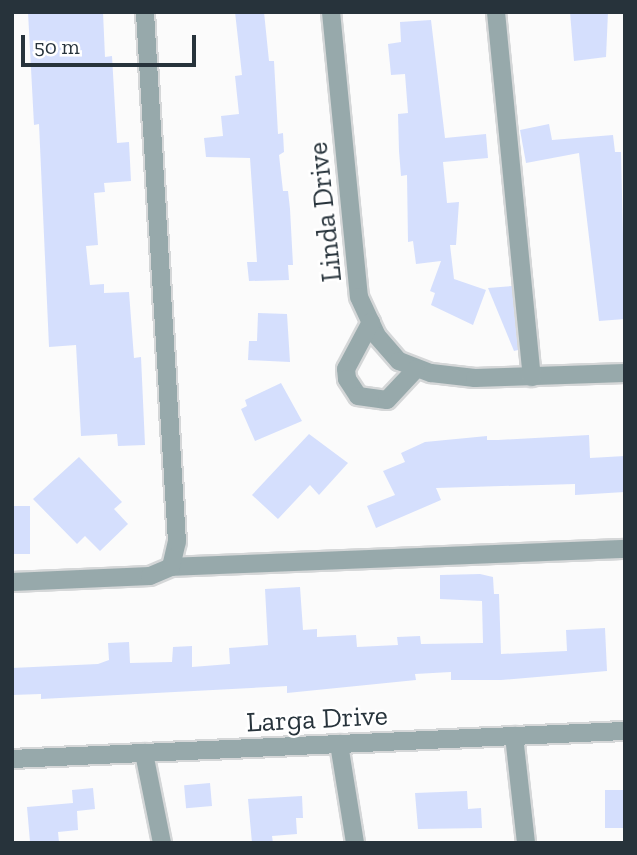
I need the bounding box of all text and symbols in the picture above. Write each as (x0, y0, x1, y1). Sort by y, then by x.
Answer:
scale bar (24, 21, 200, 65)
text: 50 m (34, 34, 80, 59)
street label: Linda Drive (301, 140, 349, 284)
street label: Larga Drive (245, 699, 389, 739)

